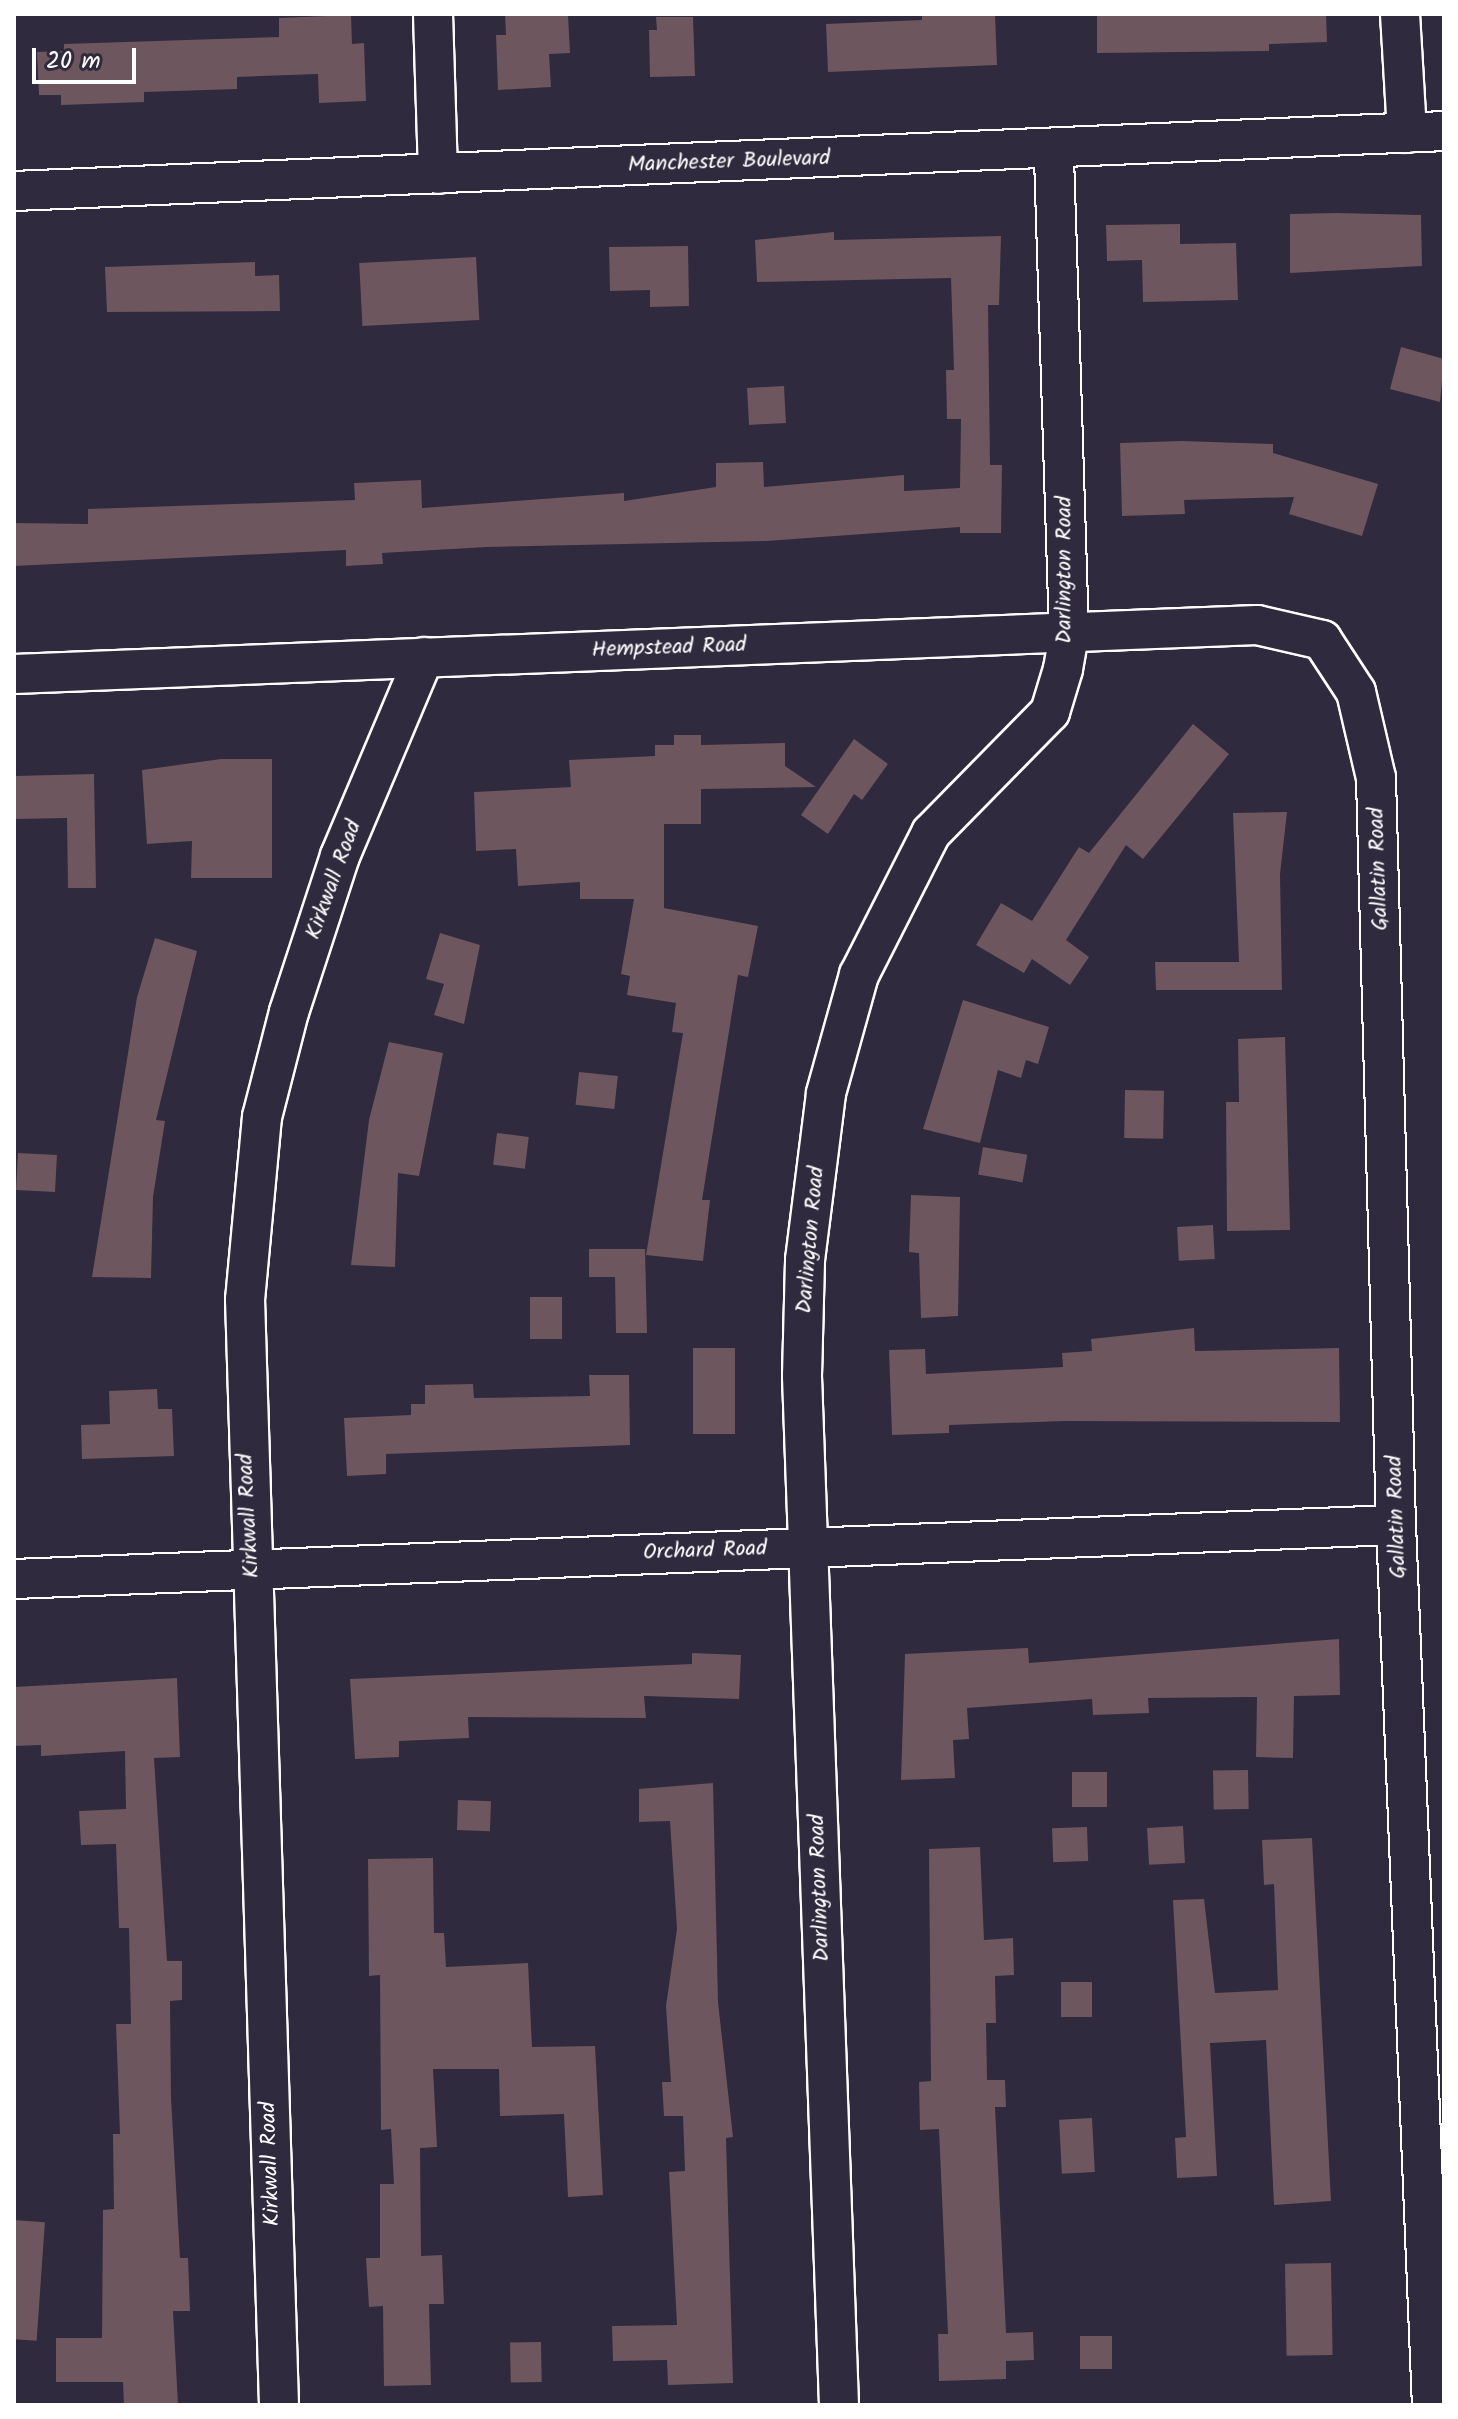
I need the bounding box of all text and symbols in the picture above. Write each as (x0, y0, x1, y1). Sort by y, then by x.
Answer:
scale bar (36, 32, 140, 82)
text: 20 m (46, 42, 101, 81)
street label: Manchester Boulevard (627, 145, 831, 179)
street label: Darlington Road (1052, 496, 1078, 644)
street label: Hempstead Road (591, 632, 747, 664)
street label: Gallatin Road (1364, 807, 1394, 931)
street label: Kirkwall Road (300, 817, 368, 943)
street label: Darlington Road (791, 1165, 831, 1315)
street label: Kirkwall Road (233, 1453, 265, 1579)
street label: Gallatin Road (1382, 1455, 1412, 1579)
street label: Orchard Road (643, 1536, 767, 1566)
street label: Darlington Road (804, 1814, 836, 1962)
street label: Kirkwall Road (256, 2101, 286, 2227)

